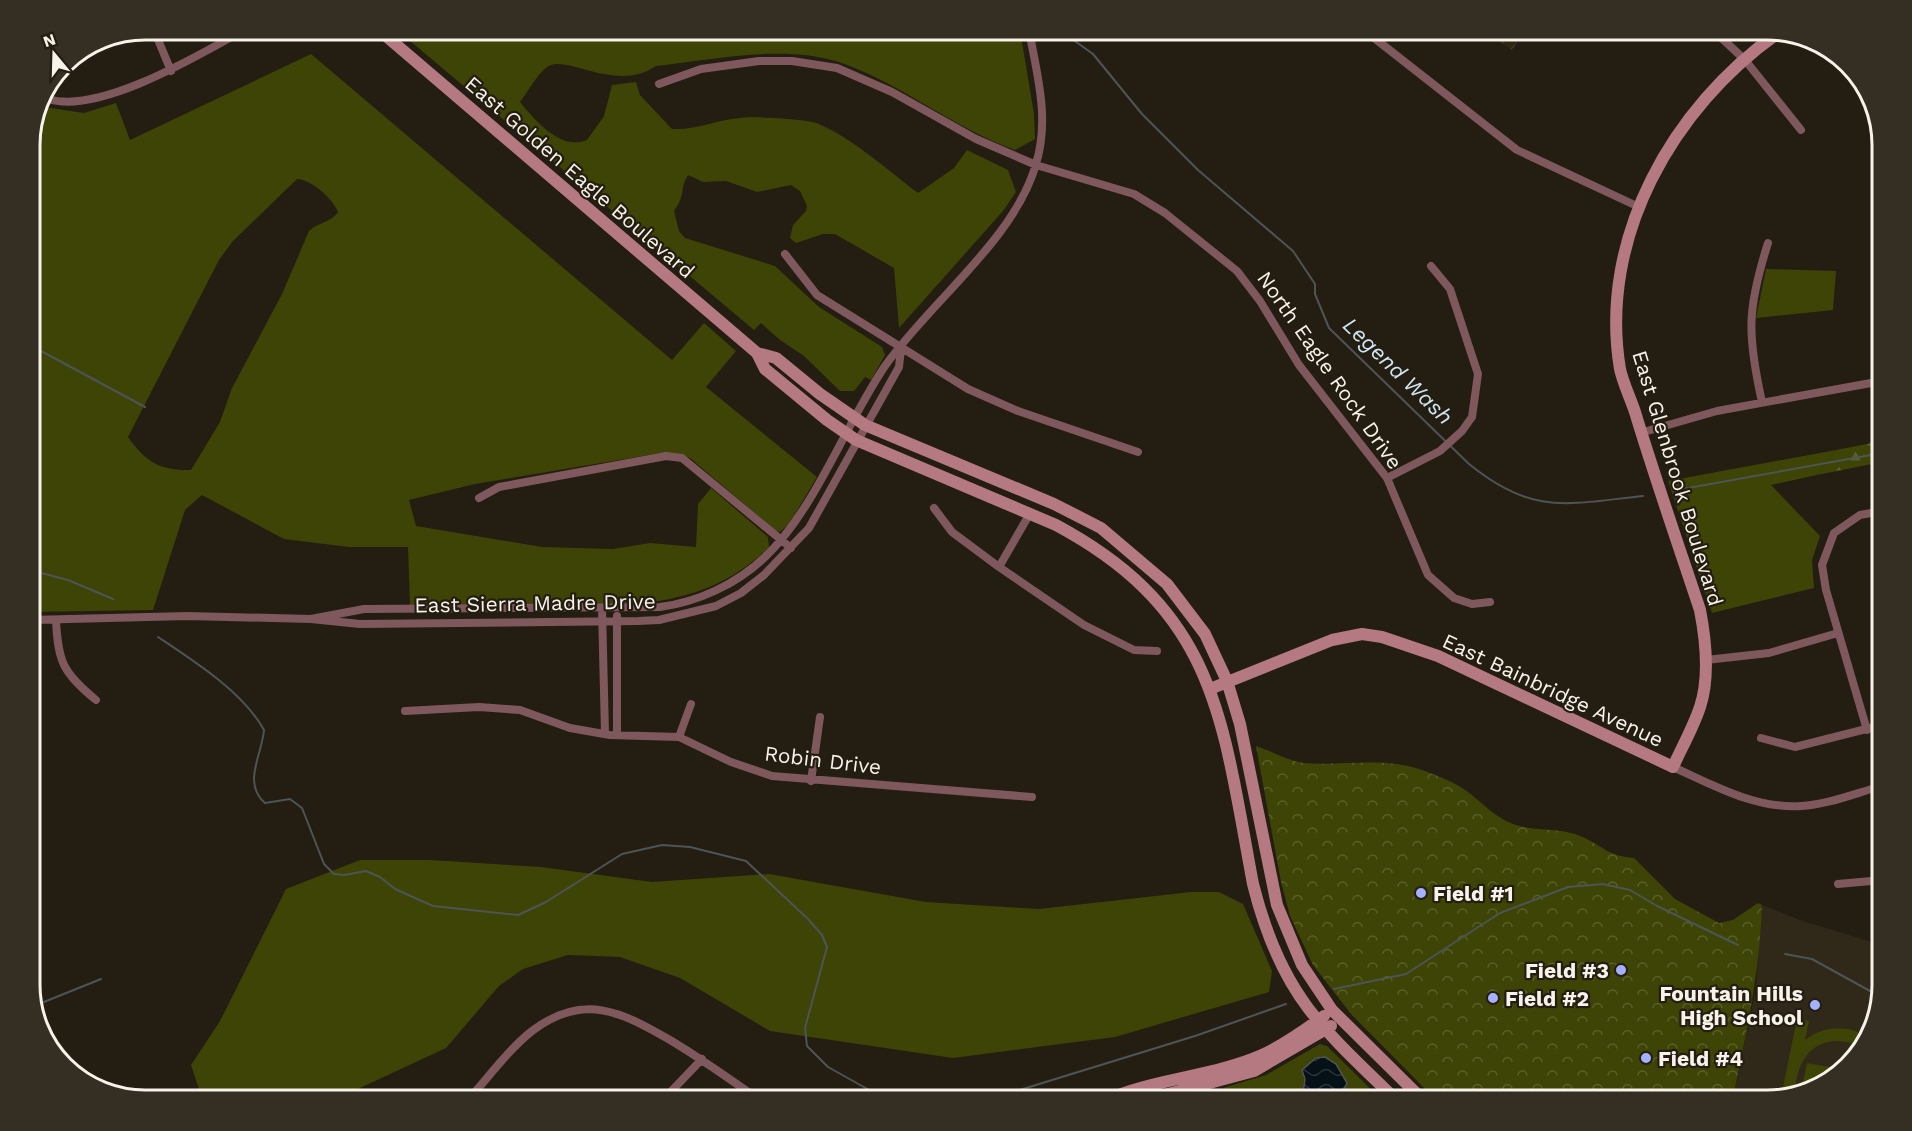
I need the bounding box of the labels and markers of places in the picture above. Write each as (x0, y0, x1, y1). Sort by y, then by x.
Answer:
place label: Field #1 (1433, 881, 1514, 906)
marker: Field #1 (1414, 886, 1428, 900)
place label: Field #3 (1525, 958, 1609, 983)
marker: Field #3 (1614, 963, 1628, 977)
place label: Fountain Hills High School (1659, 981, 1803, 1030)
place label: Field #2 (1505, 986, 1589, 1011)
marker: Field #2 (1486, 991, 1500, 1005)
marker: Fountain Hills High School (1808, 998, 1822, 1012)
place label: Field #4 (1658, 1046, 1743, 1071)
marker: Field #4 (1639, 1051, 1653, 1065)

